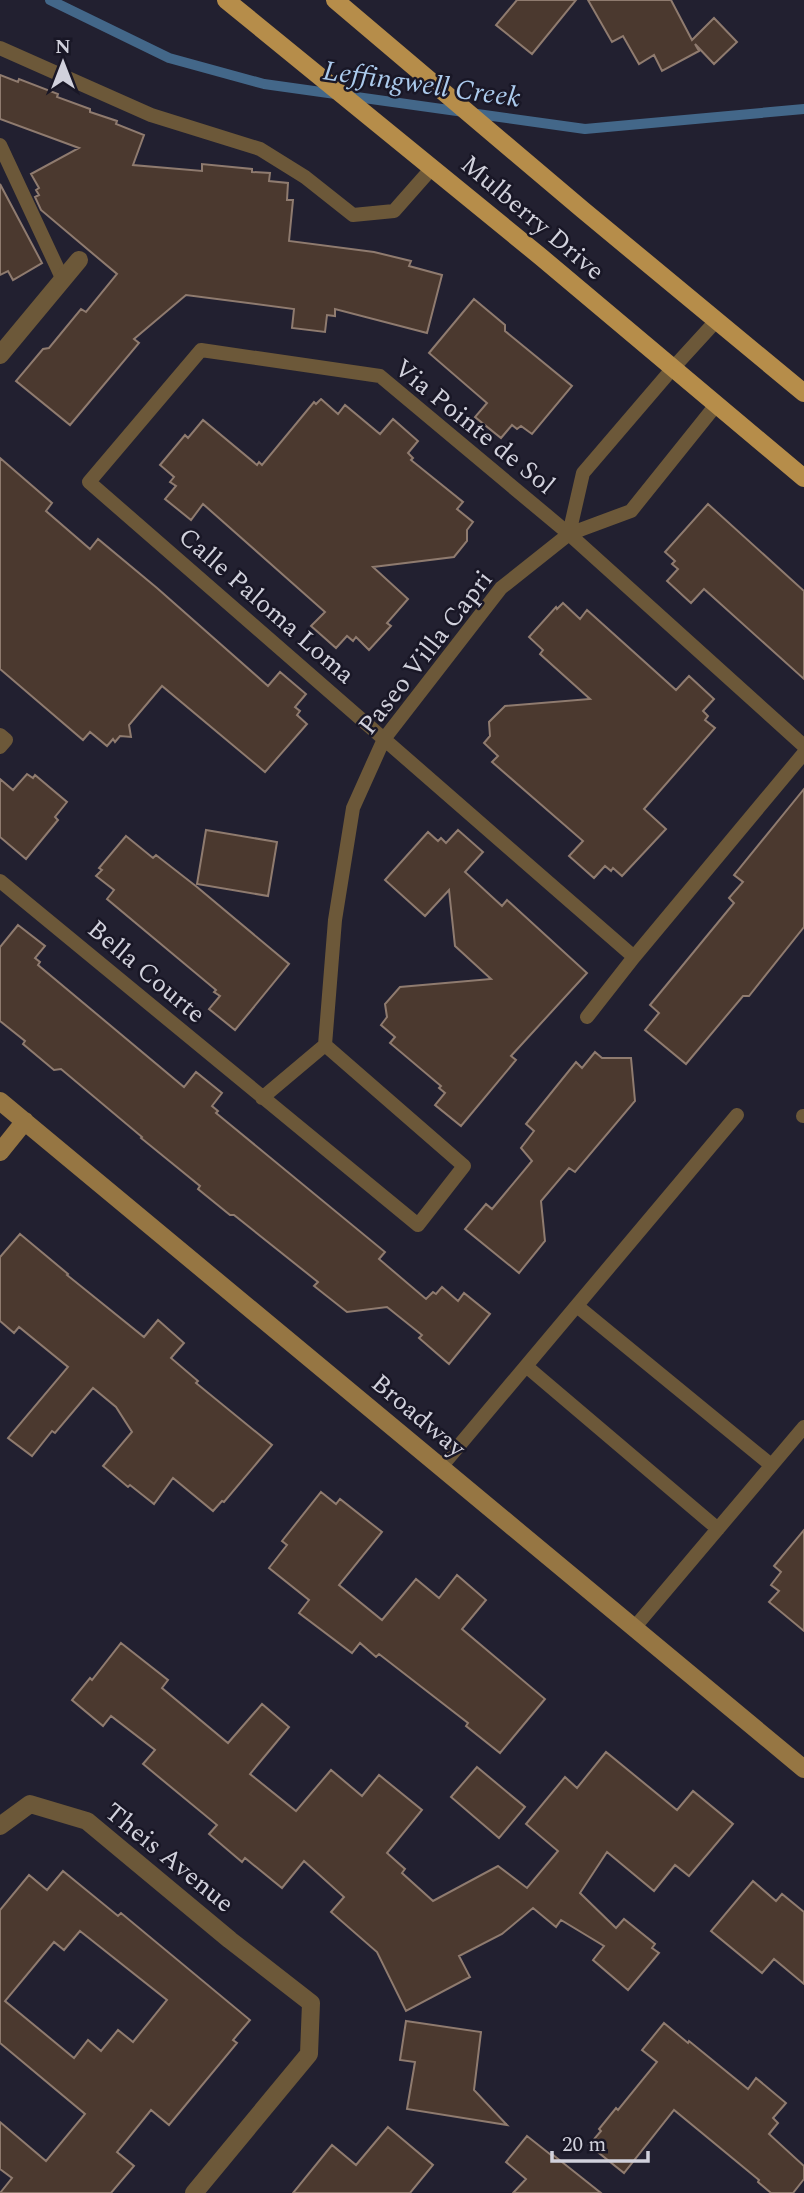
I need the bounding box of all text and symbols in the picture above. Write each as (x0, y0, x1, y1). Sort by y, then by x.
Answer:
north arrow (28, 28, 98, 98)
text: N (55, 33, 71, 62)
water label: Leffingwell Creek (320, 49, 523, 120)
street label: Mulberry Drive (451, 145, 613, 290)
street label: Via Pointe de Sol (385, 349, 564, 505)
street label: Calle Paloma Loma (169, 517, 364, 694)
street label: Paseo Villa Capri (349, 562, 503, 744)
street label: Bella Courte (78, 910, 214, 1033)
street label: Broadway (362, 1364, 476, 1469)
street label: Theis Avenue (96, 1793, 243, 1923)
scale bar (552, 2120, 648, 2164)
text: 20 m (562, 2129, 606, 2161)

